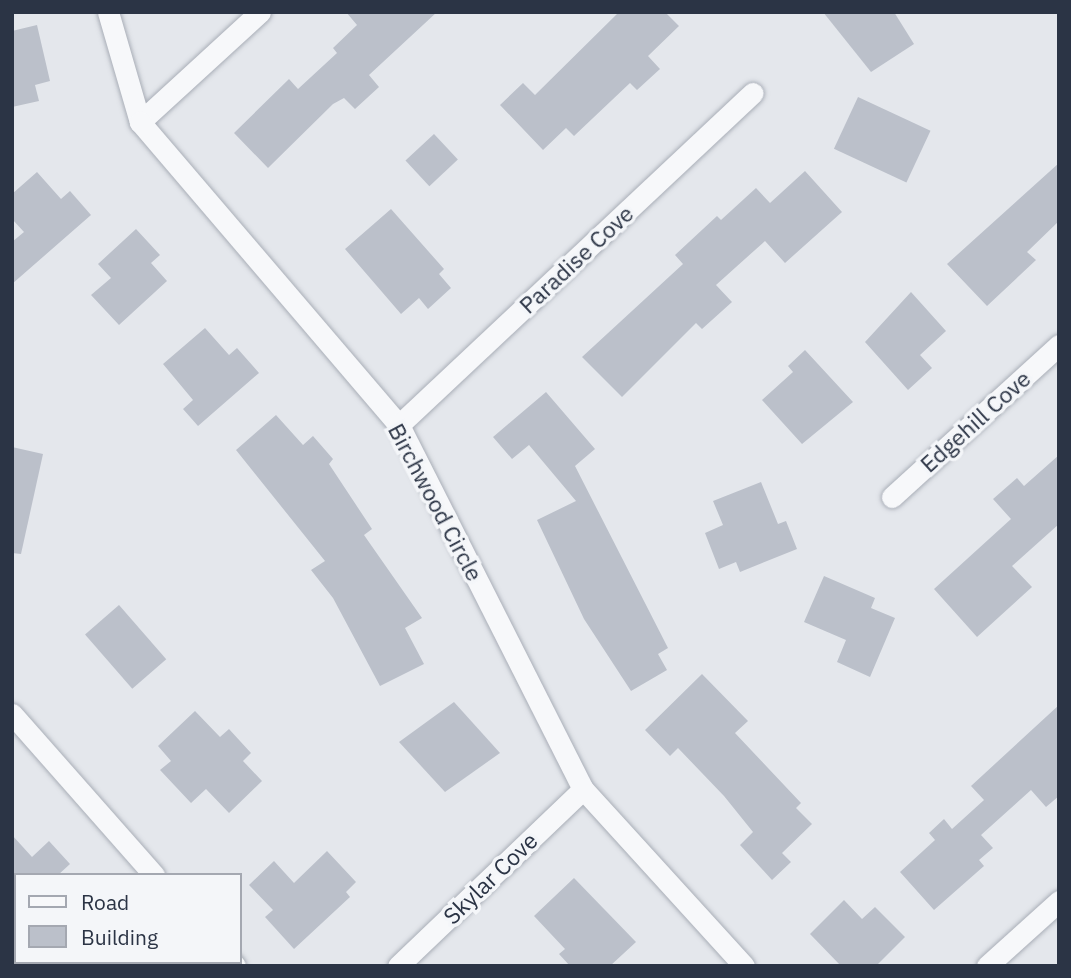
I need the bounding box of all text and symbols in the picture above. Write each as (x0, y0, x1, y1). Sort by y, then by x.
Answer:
street label: Paradise Cove (513, 199, 639, 319)
street label: Edgehill Cove (914, 364, 1036, 478)
street label: Birchwood Circle (383, 418, 489, 586)
street label: Skylar Cove (437, 826, 543, 930)
legend (14, 873, 242, 964)
text: Road (81, 888, 129, 916)
text: Building (81, 923, 158, 951)

